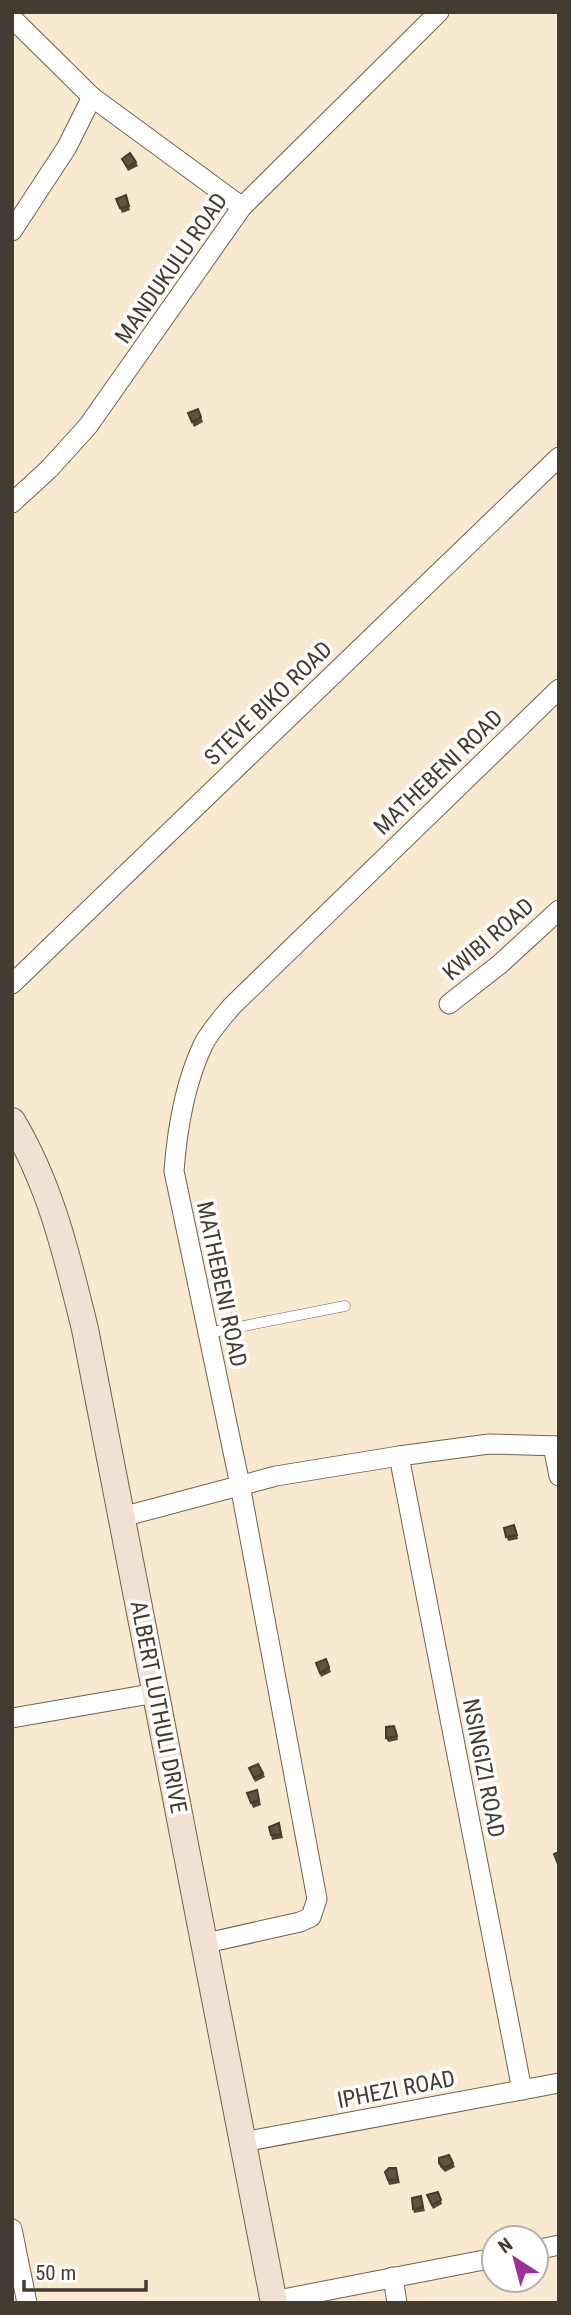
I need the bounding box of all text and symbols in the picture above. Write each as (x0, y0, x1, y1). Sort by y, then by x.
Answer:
street label: MANDUKULU ROAD (109, 188, 233, 349)
street label: STEVE BIKO ROAD (199, 636, 338, 771)
street label: MATHEBENI ROAD (368, 704, 508, 841)
street label: KWIBI ROAD (437, 893, 539, 986)
street label: MATHEBENI ROAD (191, 1199, 252, 1369)
street label: ALBERT LUTHULI DRIVE (125, 1598, 192, 1816)
street label: NSINGIZI ROAD (457, 1696, 510, 1840)
street label: IPHEZI ROAD (335, 2065, 457, 2114)
north arrow (480, 2224, 550, 2294)
text: N (494, 2233, 517, 2258)
scale bar (24, 2248, 147, 2292)
text: 50 m (35, 2261, 76, 2285)

